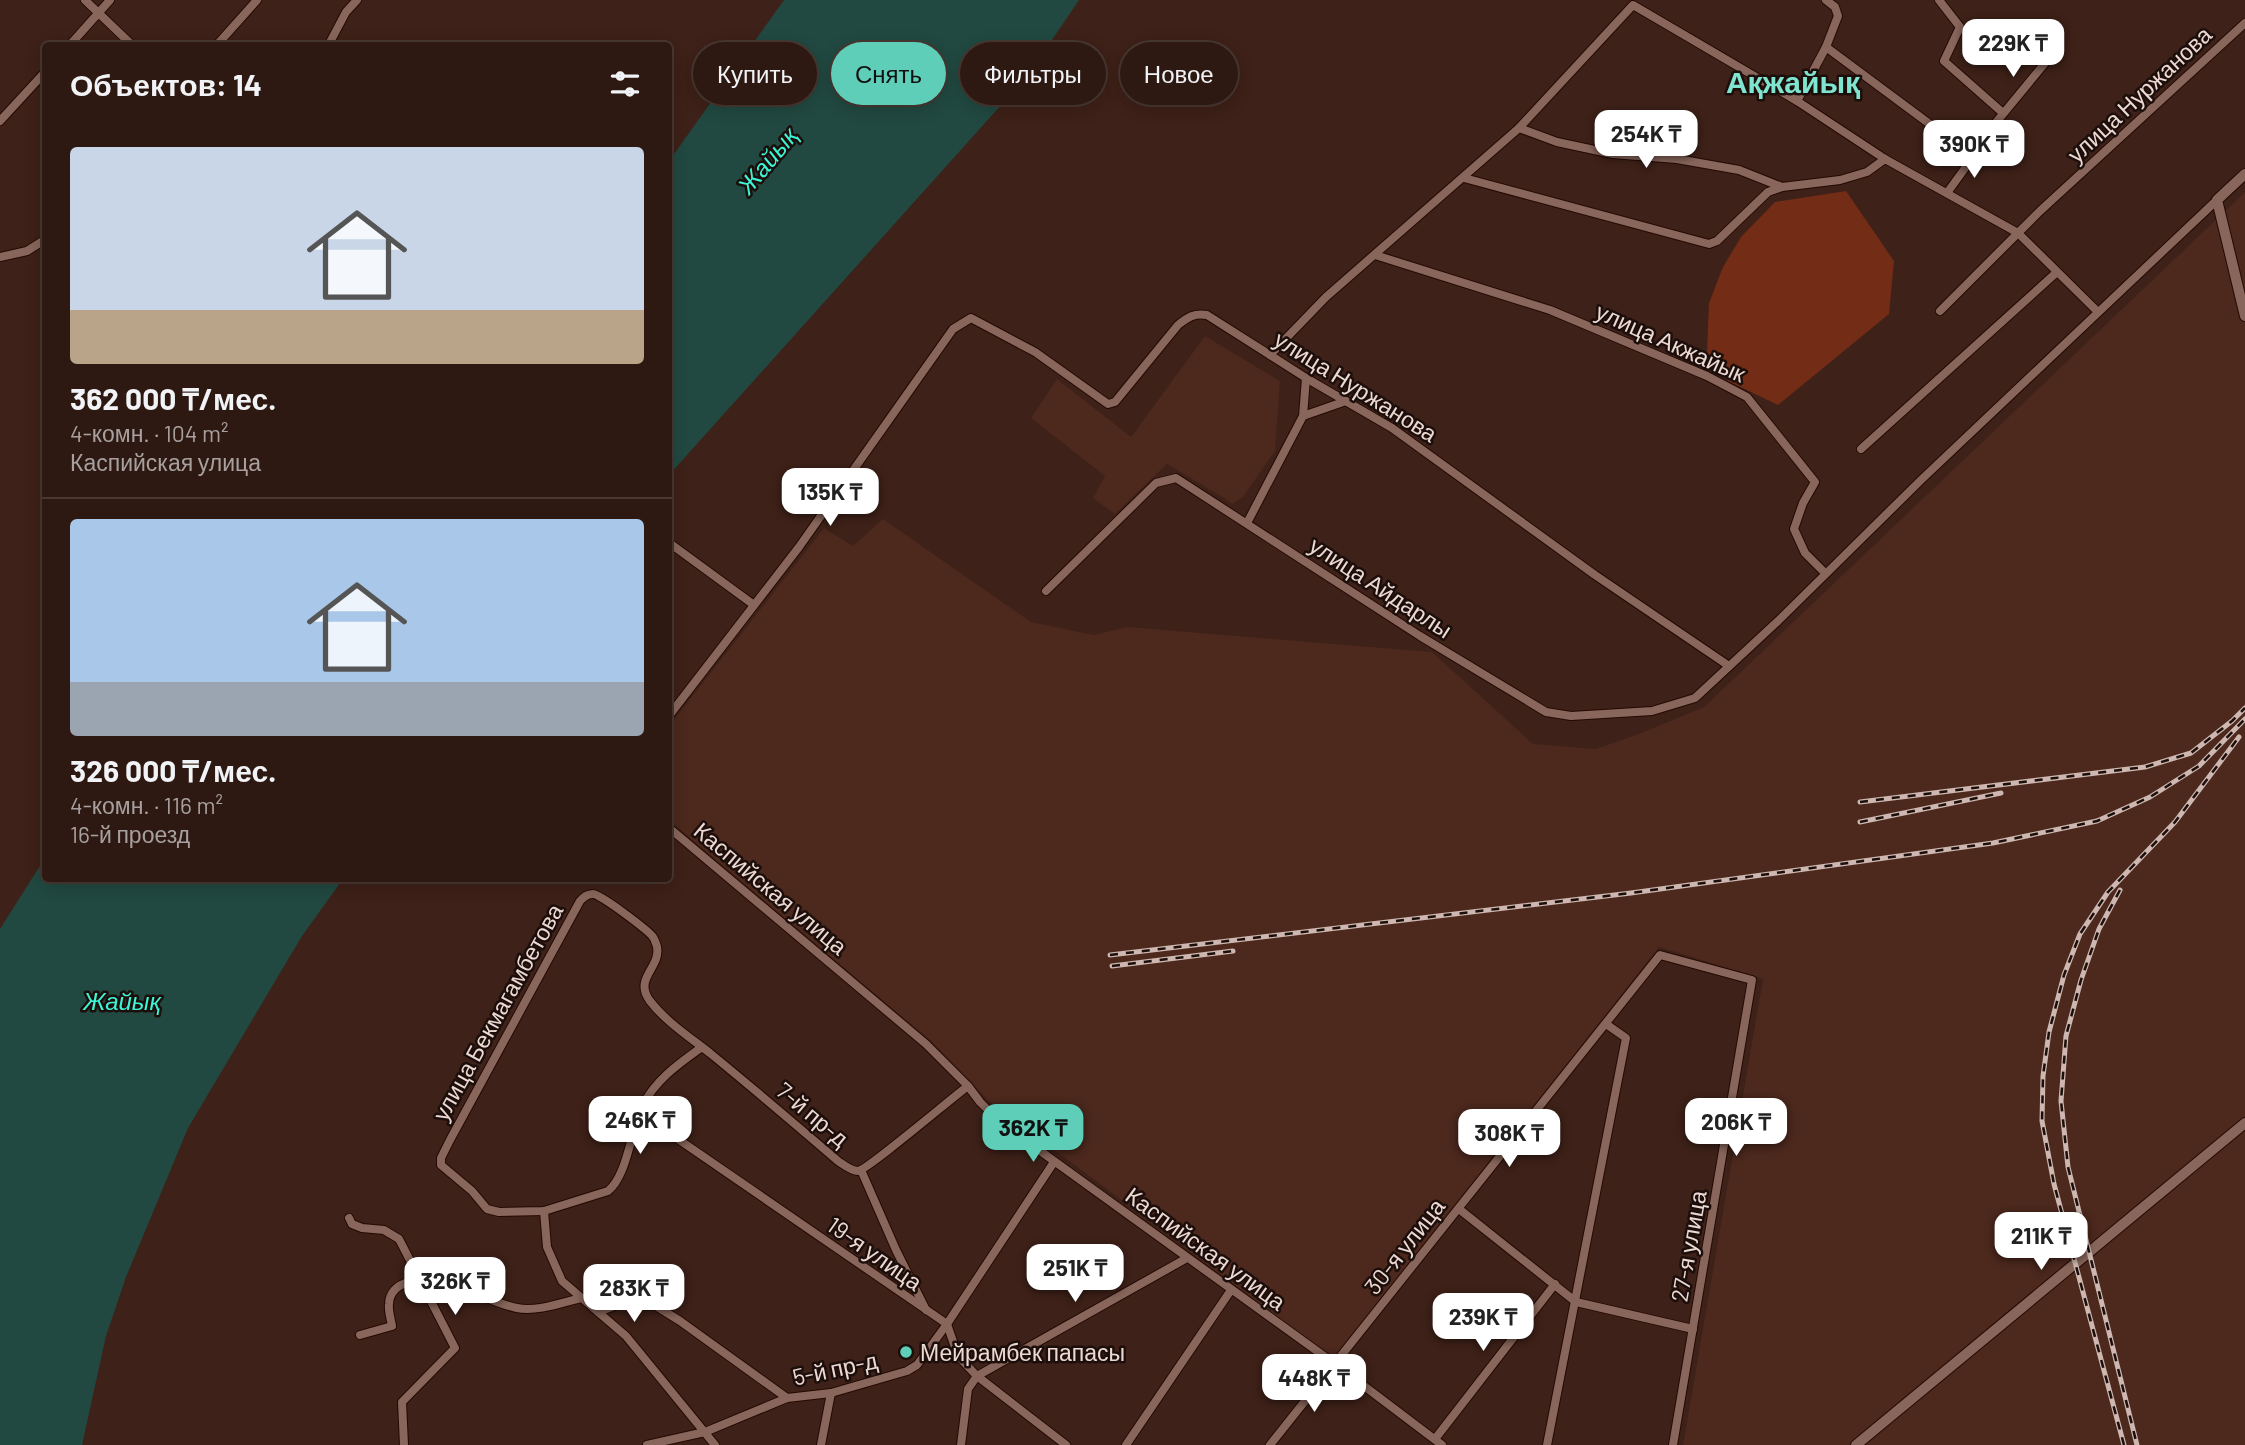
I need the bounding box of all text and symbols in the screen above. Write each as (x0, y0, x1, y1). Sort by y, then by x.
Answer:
pin: 229K ₸ (1956, 20, 2070, 79)
street label: улица Нуржанова (2061, 20, 2217, 168)
text: 229K ₸ (1978, 28, 2048, 56)
chip: Купить (693, 42, 817, 105)
chip: Снять (831, 42, 946, 105)
chip: Фильтры (960, 42, 1106, 105)
chip: Новое (1120, 42, 1238, 105)
district label: Ақжайық (1726, 63, 1861, 99)
icon: filters (606, 65, 644, 103)
text: Объектов: 14 (70, 66, 262, 102)
pin: 254K ₸ (1589, 110, 1703, 170)
text: 254K ₸ (1611, 119, 1681, 147)
water label: Жайық (730, 120, 804, 200)
pin: 390K ₸ (1917, 120, 2031, 180)
text: 390K ₸ (1939, 129, 2009, 157)
icon: home (294, 192, 420, 318)
street label: улица Акжайык (1592, 296, 1751, 388)
street label: улица Нуржанова (1269, 325, 1443, 447)
text: 362 000 ₸/мес. (70, 380, 276, 416)
text: 4-комн. · 104 m² (70, 419, 229, 447)
text: Каспийская улица (70, 448, 261, 476)
pin: 135K ₸ (773, 468, 887, 528)
text: 135K ₸ (798, 477, 862, 505)
street label: улица Айдарлы (1305, 531, 1457, 643)
icon: home (294, 564, 420, 690)
text: 326 000 ₸/мес. (70, 752, 276, 788)
text: 4-комн. · 116 m² (70, 791, 223, 819)
street label: Каспийская улица (689, 816, 853, 960)
text: 16-й проезд (70, 820, 190, 848)
street label: улица Бекмагамбетова (426, 899, 568, 1125)
water label: Жайық (82, 986, 163, 1015)
street label: 7-й пр-д (771, 1076, 855, 1152)
pin: 246K ₸ (583, 1096, 697, 1156)
pin: 206K ₸ (1679, 1098, 1793, 1158)
pin: 362K ₸ (976, 1104, 1090, 1164)
text: 246K ₸ (605, 1105, 675, 1133)
text: 206K ₸ (1701, 1107, 1771, 1135)
pin: 308K ₸ (1452, 1110, 1566, 1169)
text: 362K ₸ (998, 1113, 1068, 1141)
text: 308K ₸ (1474, 1118, 1544, 1146)
street label: Каспийская улица (1121, 1181, 1292, 1316)
street label: 27-я улица (1664, 1188, 1712, 1304)
street label: 30-я улица (1358, 1192, 1450, 1300)
street label: 19-я улица (822, 1210, 928, 1296)
pin: 211K ₸ (1984, 1212, 2098, 1272)
text: 211K ₸ (2011, 1221, 2071, 1249)
pin: 251K ₸ (1018, 1244, 1132, 1304)
text: 251K ₸ (1043, 1253, 1107, 1281)
pin: 326K ₸ (398, 1258, 512, 1317)
pin: 283K ₸ (577, 1264, 691, 1324)
text: 326K ₸ (420, 1266, 490, 1294)
text: 283K ₸ (599, 1273, 669, 1301)
pin: 239K ₸ (1426, 1294, 1540, 1353)
text: 239K ₸ (1449, 1302, 1517, 1330)
place label: Мейрамбек папасы (920, 1338, 1125, 1366)
marker: Мейрамбек папасы (898, 1344, 914, 1360)
street label: 5-й пр-д (790, 1345, 881, 1391)
pin: 448K ₸ (1257, 1354, 1371, 1414)
text: 448K ₸ (1278, 1363, 1350, 1391)

